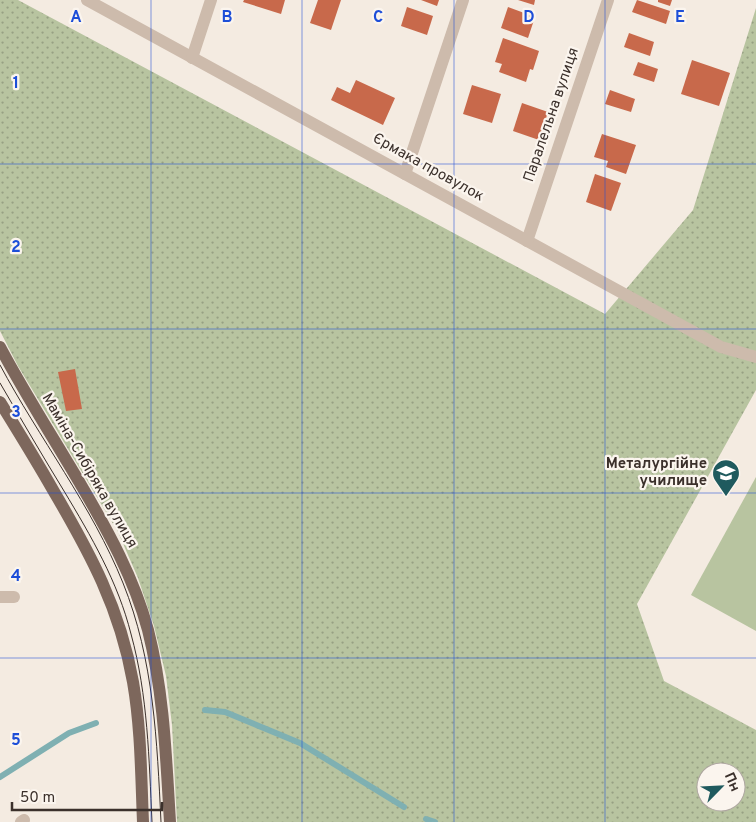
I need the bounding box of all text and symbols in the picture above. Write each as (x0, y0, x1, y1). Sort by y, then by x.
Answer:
text: A (70, 8, 82, 28)
text: B (221, 8, 233, 28)
text: C (373, 8, 383, 28)
text: D (523, 8, 535, 28)
text: E (675, 8, 685, 28)
street label: Паралельна вулиця (520, 45, 584, 185)
text: 1 (13, 74, 19, 94)
street label: Єрмака провулок (369, 129, 487, 207)
text: 2 (11, 238, 21, 258)
street label: Маміна-Сибіряка вулиця (37, 390, 141, 552)
text: 3 (11, 403, 21, 423)
place label: Металургійне училище (606, 455, 707, 491)
school or university icon: Металургійне училище (711, 458, 741, 497)
text: 4 (11, 567, 21, 587)
text: 5 (11, 731, 21, 751)
north arrow (696, 762, 746, 812)
text: Пн (720, 770, 743, 794)
scale bar (12, 780, 162, 812)
text: 50 m (20, 789, 55, 808)

